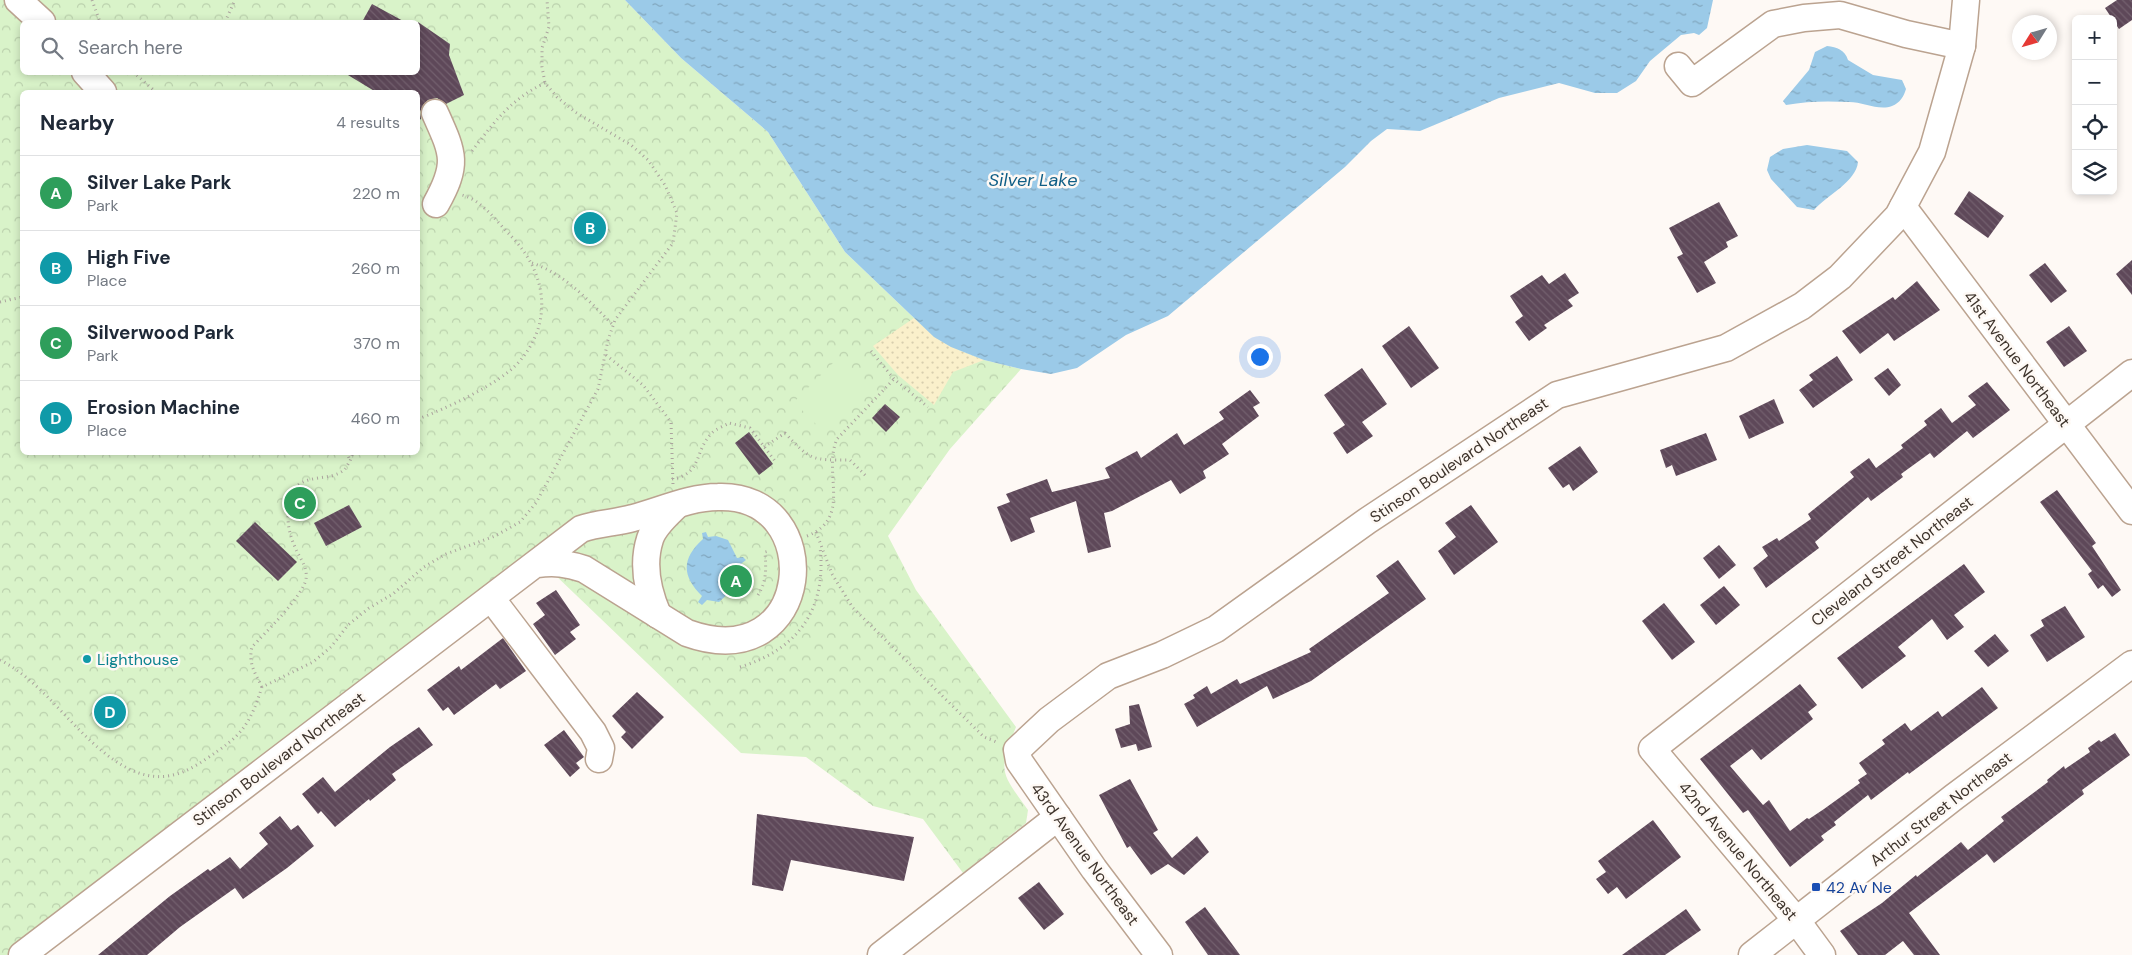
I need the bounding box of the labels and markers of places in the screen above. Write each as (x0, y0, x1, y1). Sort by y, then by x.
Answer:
pin: B (574, 209, 606, 247)
pin: C (284, 484, 316, 522)
pin: A (720, 562, 752, 600)
place label: Lighthouse (97, 649, 179, 670)
marker: Lighthouse (81, 653, 93, 665)
pin: D (94, 693, 126, 731)
place label: 42 Av Ne (1826, 877, 1892, 898)
marker: 42 Av Ne (1810, 881, 1822, 893)

